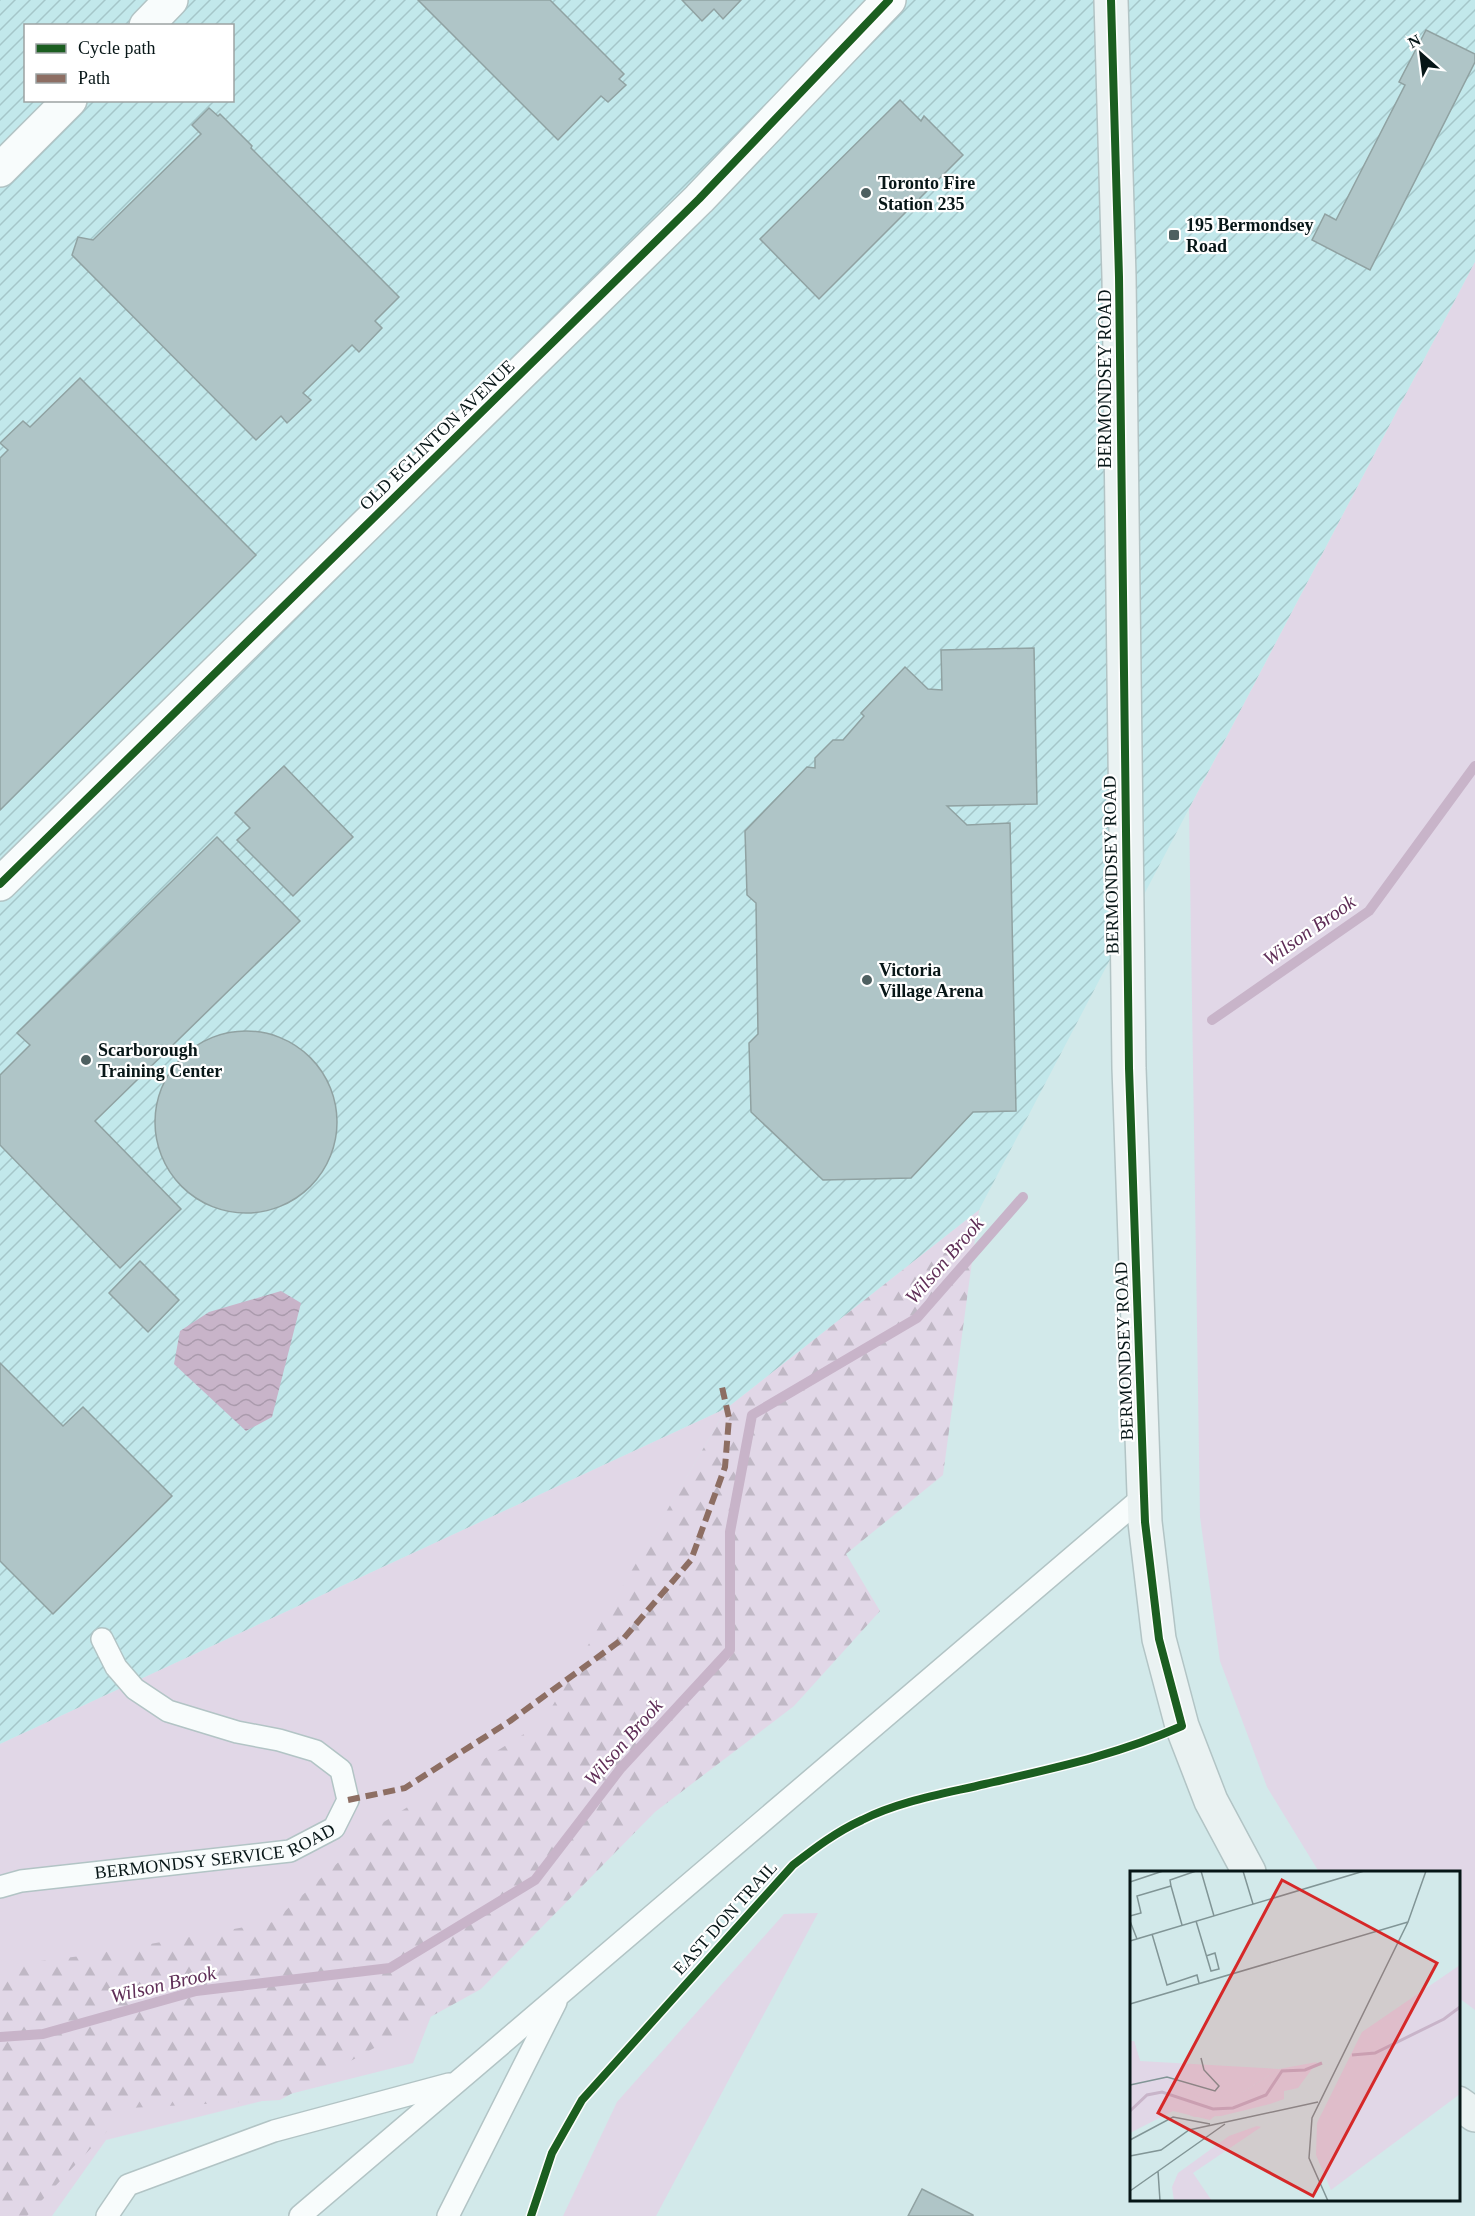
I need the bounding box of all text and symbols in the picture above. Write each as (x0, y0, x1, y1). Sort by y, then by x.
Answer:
legend (24, 24, 234, 102)
north arrow (1391, 24, 1451, 84)
text: N (1405, 31, 1424, 51)
text: Cycle path (78, 38, 155, 58)
text: Path (78, 68, 110, 88)
place label: Toronto Fire Station 235 (878, 173, 975, 214)
marker: Toronto Fire Station 235 (859, 186, 873, 200)
place label: 195 Bermondsey Road (1186, 215, 1314, 256)
marker: 195 Bermondsey Road (1167, 228, 1181, 242)
street label: BERMONDSEY ROAD (1095, 290, 1115, 468)
street label: OLD EGLINTON AVENUE (355, 356, 519, 514)
street label: BERMONDSEY ROAD (1099, 775, 1123, 955)
water label: Wilson Brook (1259, 889, 1360, 970)
place label: Victoria Village Arena (879, 960, 984, 1001)
marker: Victoria Village Arena (860, 973, 874, 987)
place label: Scarborough Training Center (98, 1040, 222, 1081)
marker: Scarborough Training Center (79, 1053, 93, 1067)
water label: Wilson Brook (900, 1211, 988, 1308)
street label: BERMONDSEY ROAD (1111, 1261, 1137, 1441)
water label: Wilson Brook (579, 1693, 667, 1790)
street label: BERMONDSY SERVICE ROAD (94, 1819, 339, 1883)
street label: EAST DON TRAIL (669, 1857, 781, 1979)
inset map (1130, 1871, 1460, 2201)
water label: Wilson Brook (108, 1961, 219, 2007)

